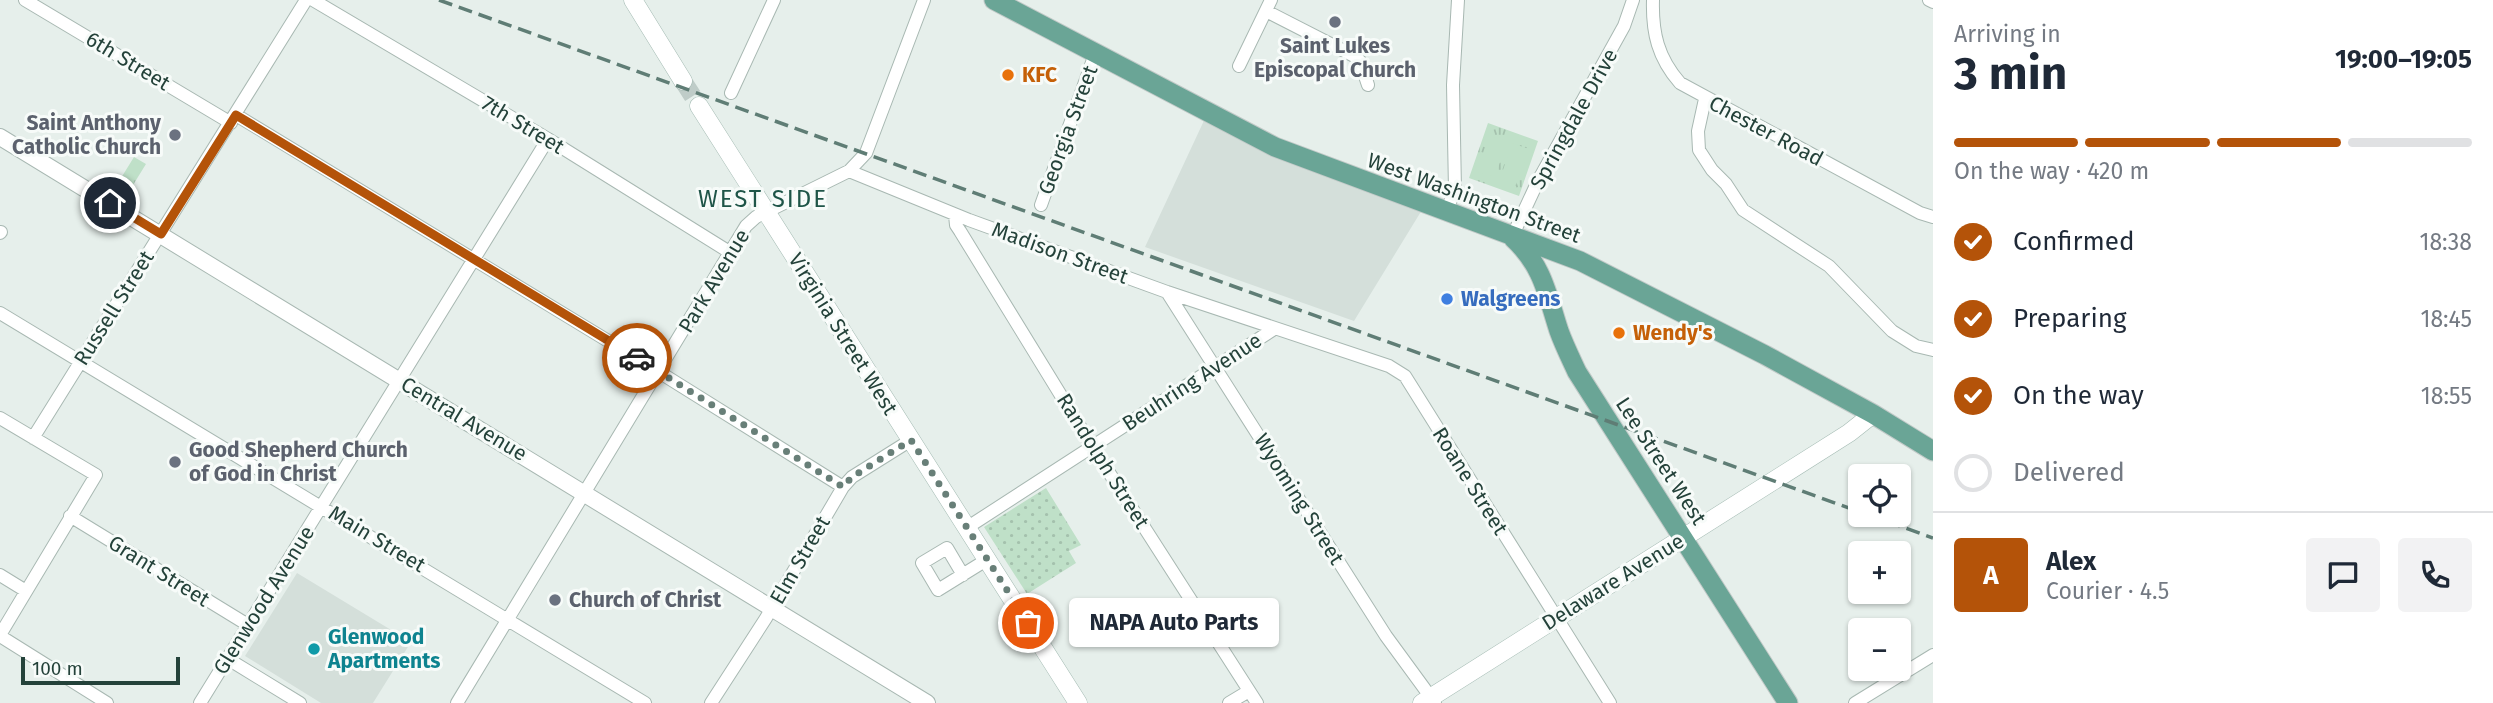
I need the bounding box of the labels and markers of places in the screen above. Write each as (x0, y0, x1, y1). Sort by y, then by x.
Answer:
marker: Saint Lukes Episcopal Church (1327, 14, 1343, 30)
place label: Saint Lukes Episcopal Church (1254, 33, 1416, 83)
place label: KFC (1022, 62, 1057, 88)
marker: KFC (1000, 67, 1016, 83)
place label: Saint Anthony Catholic Church (12, 110, 161, 160)
marker: Saint Anthony Catholic Church (167, 127, 183, 143)
pin (80, 173, 140, 233)
place label: Walgreens (1461, 286, 1561, 312)
marker: Walgreens (1439, 291, 1455, 307)
place label: Wendy's (1633, 320, 1713, 346)
marker: Wendy's (1611, 325, 1627, 341)
place label: Good Shepherd Church of God in Christ (189, 437, 408, 487)
marker: Good Shepherd Church of God in Christ (167, 454, 183, 470)
place label: Church of Christ (569, 587, 722, 613)
marker: Church of Christ (547, 592, 563, 608)
pin (998, 593, 1058, 653)
callout: NAPA Auto Parts (1070, 598, 1280, 648)
place label: Glenwood Apartments (327, 624, 440, 674)
marker: Glenwood Apartments (306, 641, 322, 657)

